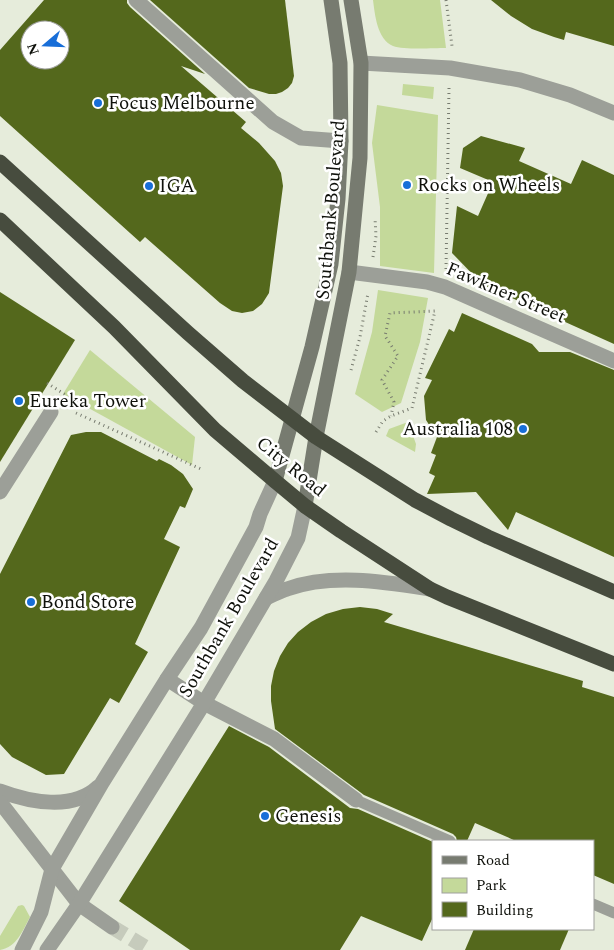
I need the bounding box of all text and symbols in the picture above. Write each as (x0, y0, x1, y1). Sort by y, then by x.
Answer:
north arrow (20, 20, 70, 70)
text: N (21, 40, 45, 58)
place label: Focus Melbourne (108, 89, 255, 118)
marker: Focus Melbourne (92, 97, 104, 109)
street label: Southbank Boulevard (309, 119, 353, 301)
place label: Rocks on Wheels (417, 171, 560, 200)
place label: IGA (159, 172, 195, 201)
marker: Rocks on Wheels (401, 179, 413, 191)
marker: IGA (143, 180, 155, 192)
street label: Fawkner Street (441, 255, 571, 331)
place label: Eureka Tower (29, 387, 147, 416)
marker: Eureka Tower (13, 395, 25, 407)
place label: Australia 108 (403, 415, 513, 444)
marker: Australia 108 (517, 423, 529, 435)
street label: City Road (250, 430, 332, 504)
street label: Southbank Boulevard (171, 533, 287, 703)
place label: Bond Store (41, 588, 134, 617)
marker: Bond Store (25, 596, 37, 608)
place label: Genesis (275, 802, 341, 831)
marker: Genesis (259, 810, 271, 822)
legend (432, 840, 594, 930)
text: Road (476, 849, 510, 872)
text: Park (476, 874, 507, 897)
text: Building (476, 899, 533, 922)

